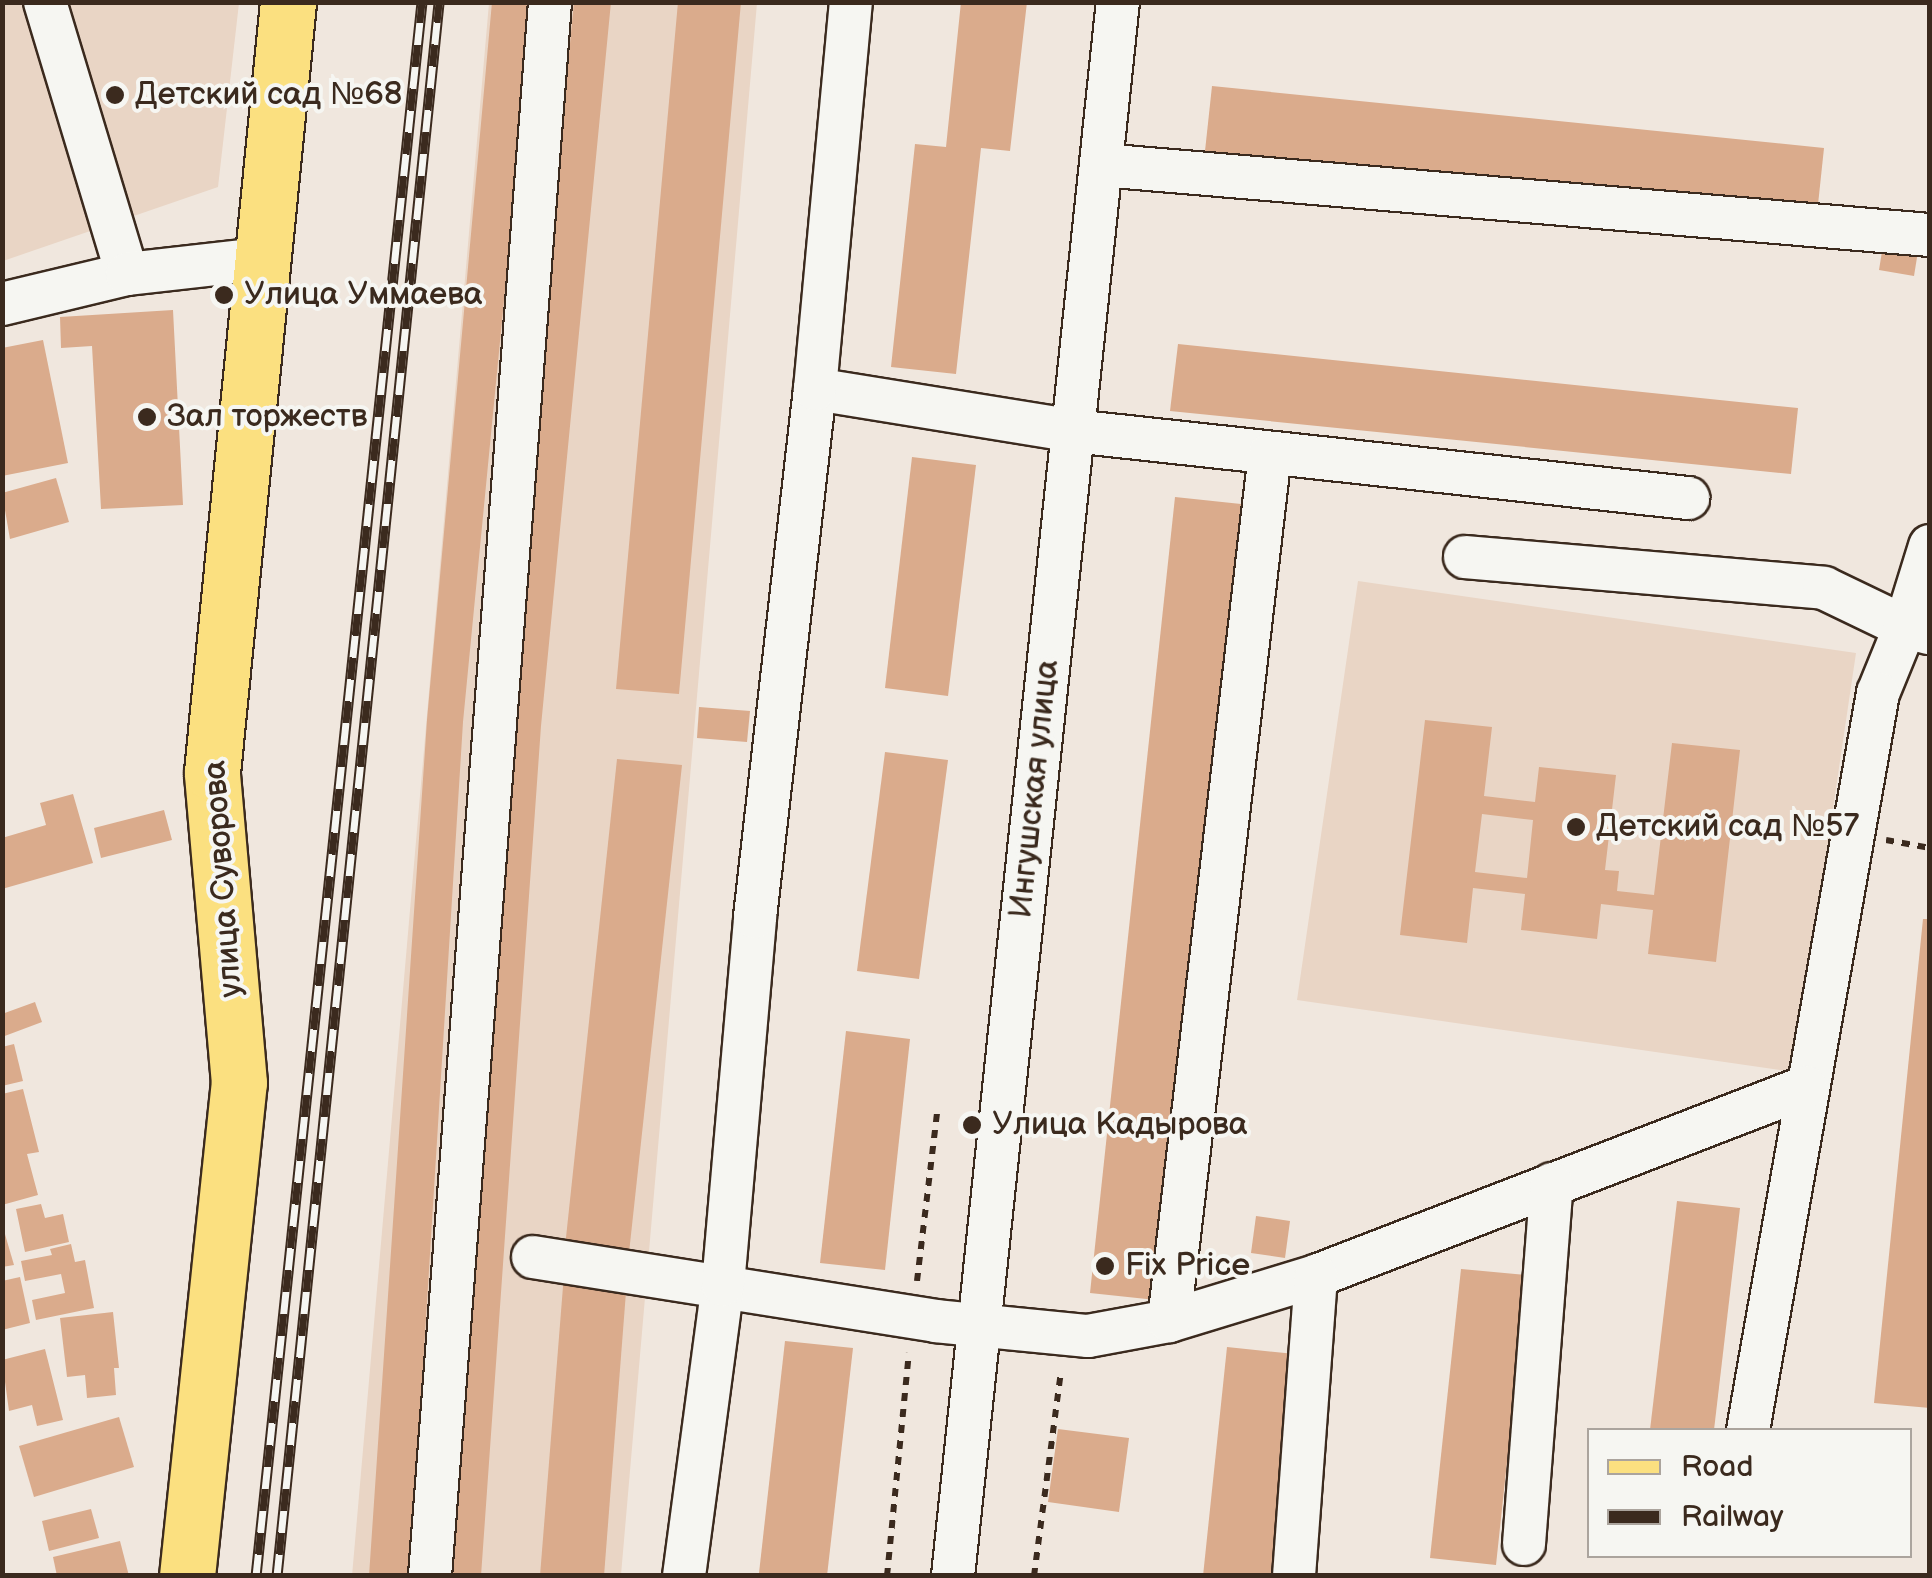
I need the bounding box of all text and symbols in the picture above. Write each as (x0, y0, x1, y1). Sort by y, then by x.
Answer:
place label: Детский сад №68 (135, 76, 402, 114)
marker: Детский сад №68 (104, 84, 126, 106)
place label: Улица Уммаева (244, 276, 483, 314)
marker: Улица Уммаева (213, 284, 235, 306)
place label: Зал торжеств (167, 398, 367, 436)
marker: Зал торжеств (136, 406, 158, 428)
street label: Ингушская улица (1002, 658, 1068, 920)
street label: улица Суворова (197, 759, 251, 999)
place label: Детский сад №57 (1596, 808, 1859, 846)
marker: Детский сад №57 (1565, 816, 1587, 838)
place label: Улица Кадырова (992, 1106, 1248, 1144)
marker: Улица Кадырова (961, 1114, 983, 1136)
place label: Fix Price (1125, 1247, 1250, 1285)
marker: Fix Price (1094, 1255, 1116, 1277)
legend (1587, 1428, 1912, 1558)
text: Road (1681, 1449, 1754, 1485)
text: Railway (1681, 1499, 1783, 1535)

